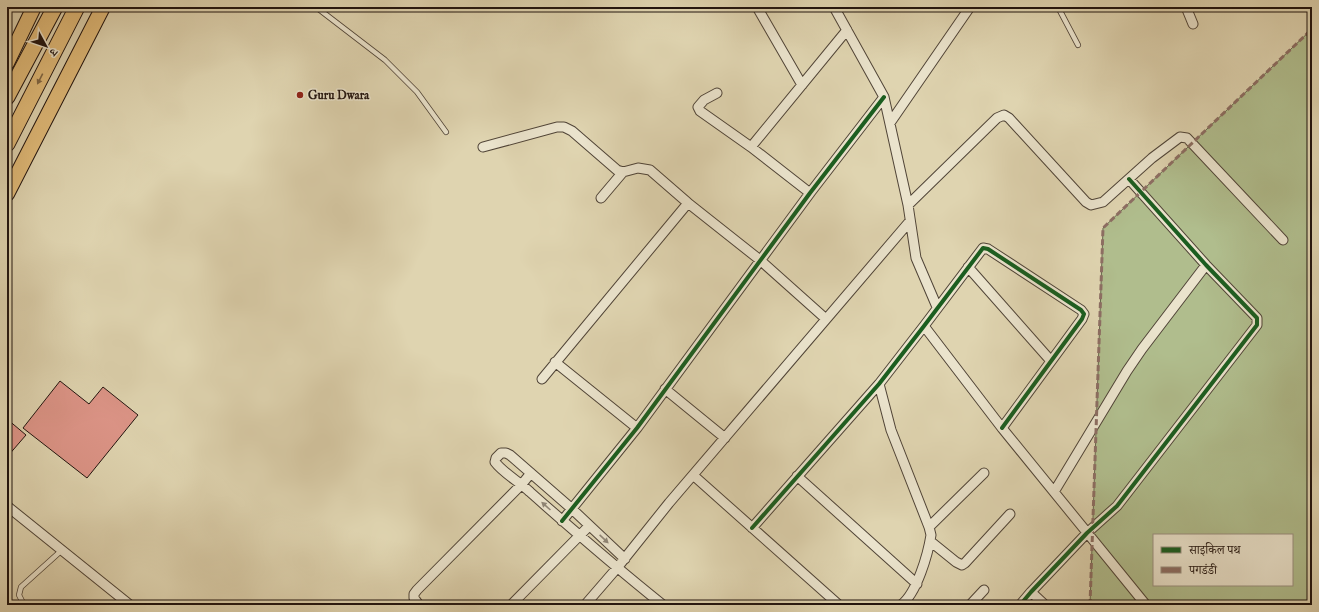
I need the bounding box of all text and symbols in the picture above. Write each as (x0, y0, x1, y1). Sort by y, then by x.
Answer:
north arrow (26, 26, 66, 66)
text: उ (45, 44, 61, 59)
one-way arrow (37, 73, 43, 85)
place label: Guru Dwara (308, 88, 370, 103)
marker: Guru Dwara (295, 90, 305, 100)
one-way arrow (541, 501, 551, 510)
one-way arrow (599, 534, 608, 543)
legend (1153, 534, 1293, 586)
text: साइकिल पथ (1188, 542, 1241, 558)
text: पगडंडी (1188, 563, 1218, 578)

